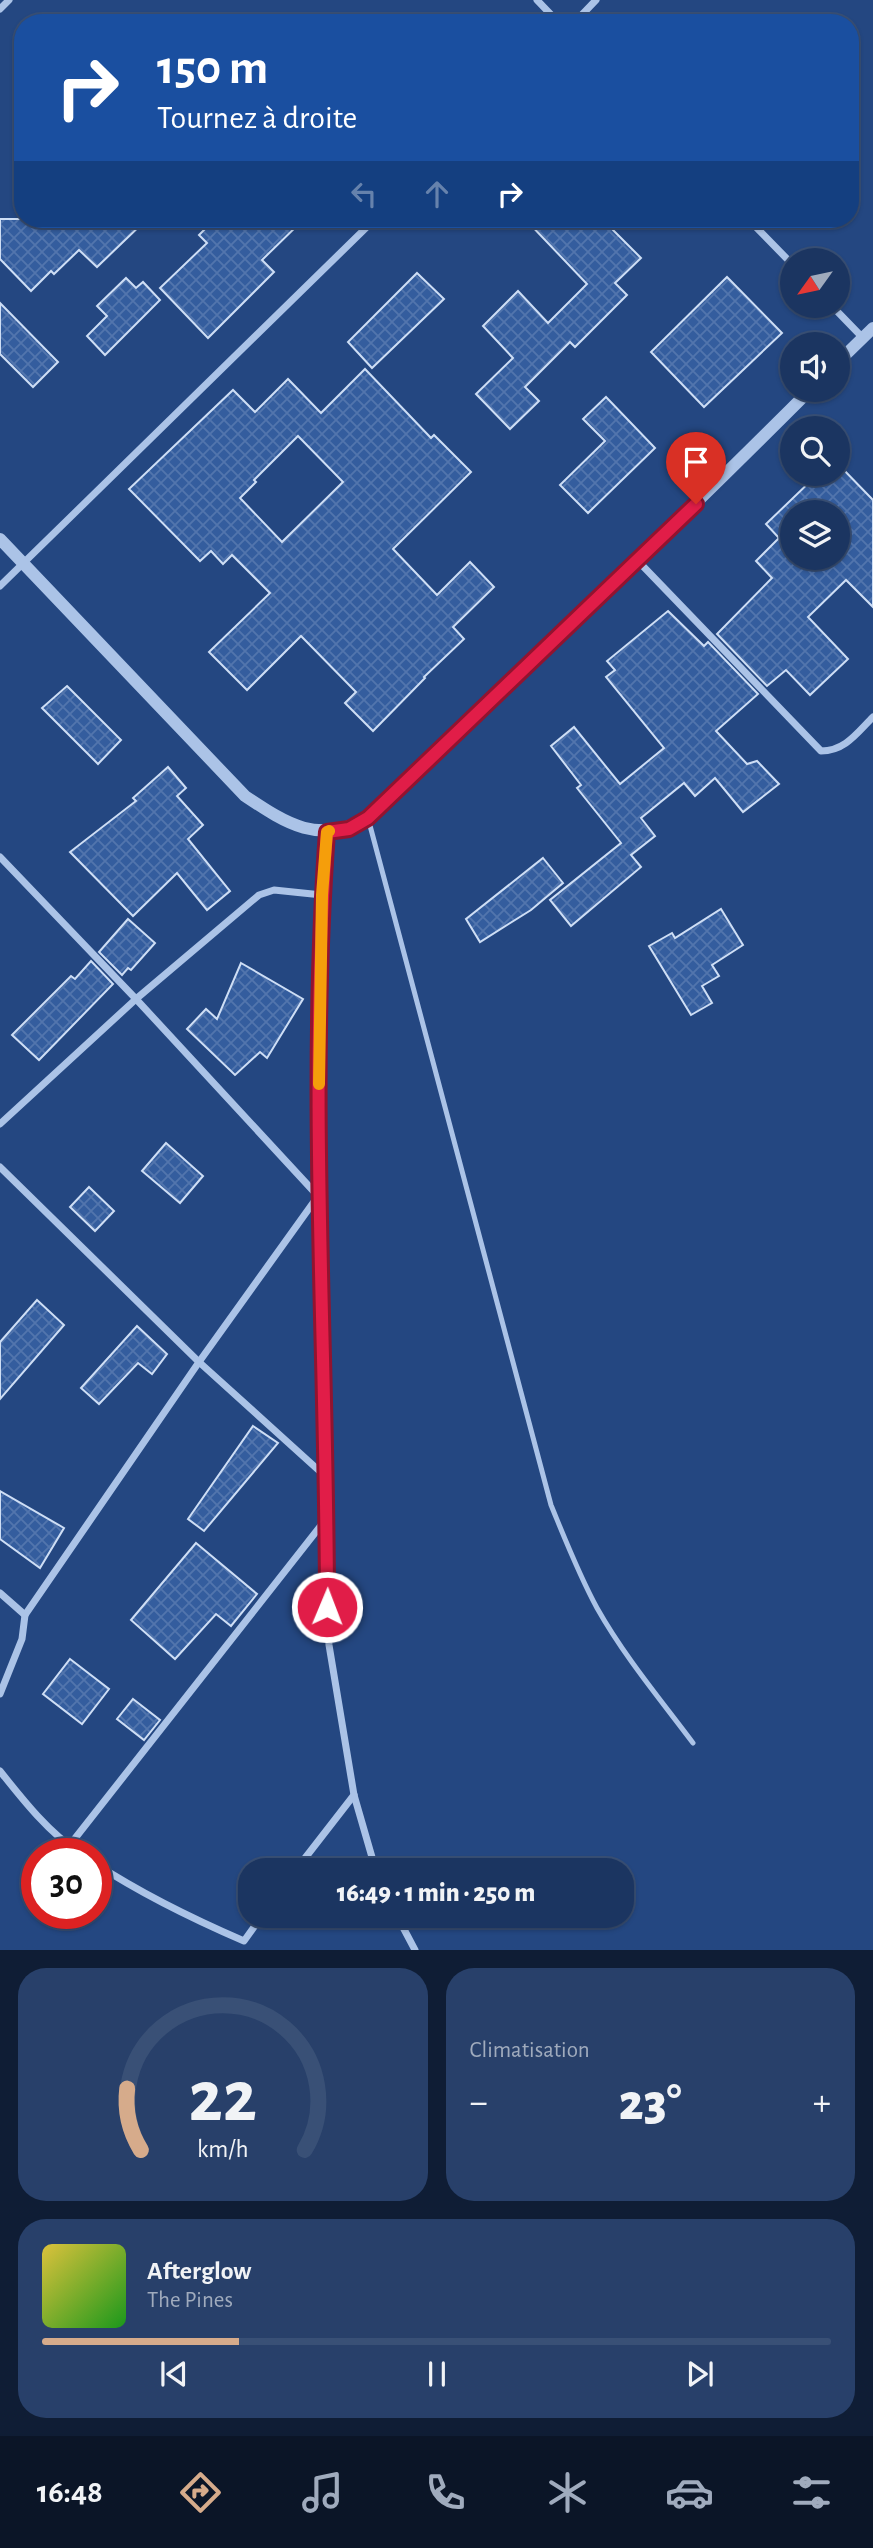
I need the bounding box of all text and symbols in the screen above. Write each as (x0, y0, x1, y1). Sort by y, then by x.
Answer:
icon: right (42, 42, 133, 133)
text: 150 m (157, 44, 268, 93)
text: Tournez à droite (157, 102, 357, 134)
icon: left (345, 175, 383, 213)
icon: ahead (418, 175, 456, 213)
icon: right (491, 175, 529, 213)
north arrow (780, 248, 850, 318)
map controls (780, 248, 850, 570)
button: sound (780, 332, 850, 402)
button: search (780, 416, 850, 486)
pin (666, 432, 726, 504)
icon: arrive (677, 443, 715, 481)
button: layers (780, 500, 850, 570)
position arrow (290, 1570, 364, 1644)
speed limit sign: 30 (21, 1838, 112, 1929)
text: 16:49 · 1 min · 250 m (337, 1880, 535, 1906)
text: Climatisation (470, 2039, 590, 2062)
text: 22 (188, 2063, 257, 2136)
text: 23° (619, 2077, 682, 2129)
text: − (470, 2084, 488, 2122)
text: + (813, 2084, 831, 2122)
text: km/h (197, 2137, 249, 2162)
text: Afterglow (147, 2258, 251, 2284)
text: The Pines (147, 2289, 233, 2312)
icon: previous (155, 2355, 193, 2393)
icon: pause (418, 2355, 456, 2393)
icon: next (681, 2355, 719, 2393)
icon: directions (176, 2468, 225, 2517)
icon: music (298, 2468, 347, 2517)
icon: phone (421, 2468, 470, 2517)
icon: climate (543, 2468, 592, 2517)
icon: car (665, 2468, 714, 2517)
icon: filters (787, 2468, 836, 2517)
text: 16:48 (37, 2476, 103, 2508)

